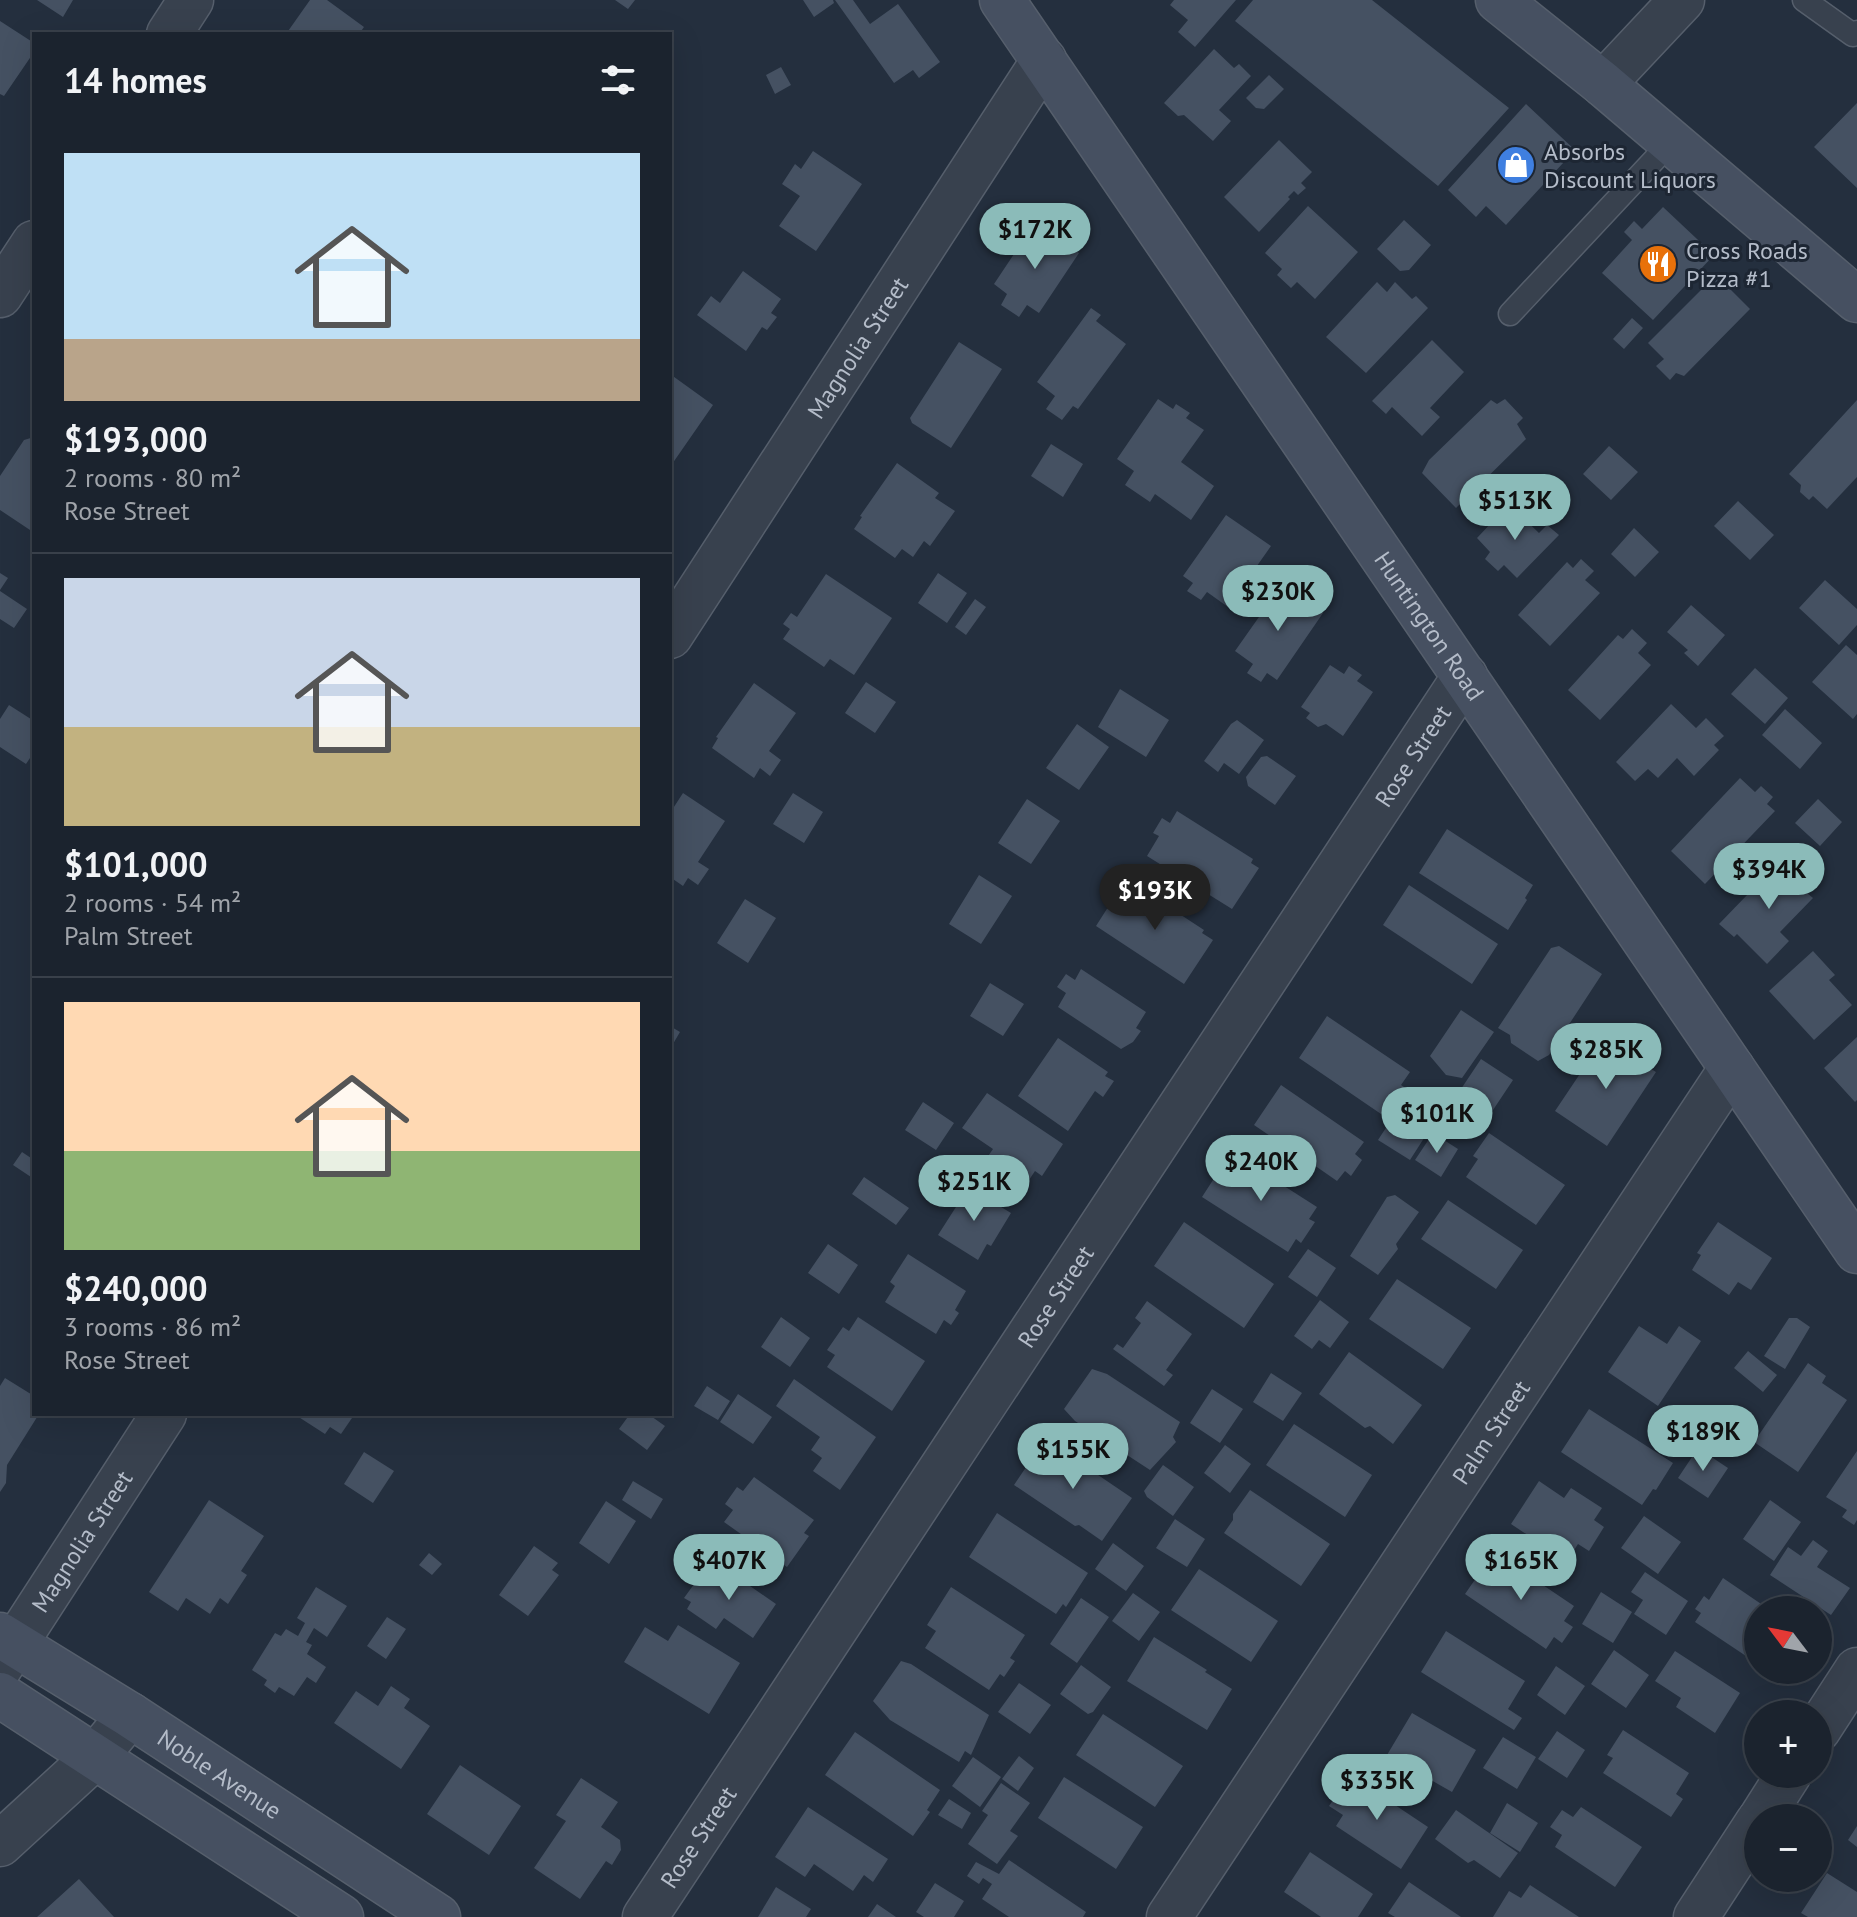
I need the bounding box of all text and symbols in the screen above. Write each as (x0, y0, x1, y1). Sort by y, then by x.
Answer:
text: 14 homes (64, 58, 207, 102)
icon: filters (596, 58, 640, 102)
place label: Absorbs Discount Liquors (1544, 136, 1716, 195)
shop icon: Absorbs Discount Liquors (1495, 144, 1537, 186)
pin: $172K (979, 203, 1091, 271)
icon: home (280, 205, 424, 349)
text: $172K (997, 212, 1073, 245)
place label: Cross Roads Pizza #1 (1686, 235, 1808, 294)
restaurant icon: Cross Roads Pizza #1 (1637, 243, 1679, 285)
street label: Magnolia Street (800, 271, 915, 424)
text: $193,000 (64, 417, 208, 461)
text: 2 rooms · 80 m² (64, 461, 241, 494)
pin: $513K (1459, 474, 1571, 542)
text: $513K (1477, 483, 1553, 516)
text: Rose Street (64, 494, 190, 527)
street label: Huntington Road (1368, 545, 1492, 706)
pin: $230K (1222, 565, 1334, 633)
text: $230K (1240, 574, 1316, 607)
icon: home (280, 630, 424, 774)
street label: Rose Street (1367, 699, 1457, 813)
text: $101,000 (64, 842, 208, 886)
pin: $394K (1713, 843, 1825, 911)
text: $394K (1731, 852, 1807, 885)
pin: $193K (1099, 864, 1211, 932)
text: $193K (1117, 873, 1193, 906)
text: 2 rooms · 54 m² (64, 886, 241, 919)
text: Palm Street (64, 919, 193, 952)
pin: $285K (1550, 1023, 1662, 1091)
text: $285K (1568, 1032, 1644, 1065)
icon: home (280, 1054, 424, 1198)
pin: $101K (1381, 1087, 1493, 1155)
text: $101K (1399, 1096, 1475, 1129)
pin: $240K (1205, 1135, 1317, 1203)
text: $240K (1223, 1144, 1299, 1177)
pin: $251K (918, 1155, 1030, 1223)
text: $251K (936, 1164, 1012, 1197)
street label: Rose Street (1010, 1239, 1100, 1353)
text: $240,000 (64, 1266, 208, 1310)
text: 3 rooms · 86 m² (64, 1310, 241, 1343)
text: Rose Street (64, 1343, 190, 1376)
street label: Palm Street (1445, 1374, 1536, 1490)
pin: $189K (1647, 1405, 1759, 1473)
text: $189K (1665, 1414, 1741, 1447)
pin: $155K (1017, 1423, 1129, 1491)
text: $155K (1035, 1432, 1111, 1465)
street label: Magnolia Street (24, 1464, 139, 1618)
pin: $407K (673, 1534, 785, 1602)
pin: $165K (1465, 1534, 1577, 1602)
text: $407K (691, 1543, 767, 1576)
text: $165K (1483, 1543, 1559, 1576)
north arrow (1744, 1596, 1832, 1684)
map controls (1744, 1596, 1832, 1892)
button: + (1744, 1700, 1832, 1788)
street label: Noble Avenue (152, 1722, 288, 1826)
pin: $335K (1321, 1754, 1433, 1822)
text: $335K (1339, 1763, 1415, 1796)
street label: Rose Street (653, 1780, 743, 1894)
button: − (1744, 1804, 1832, 1892)

